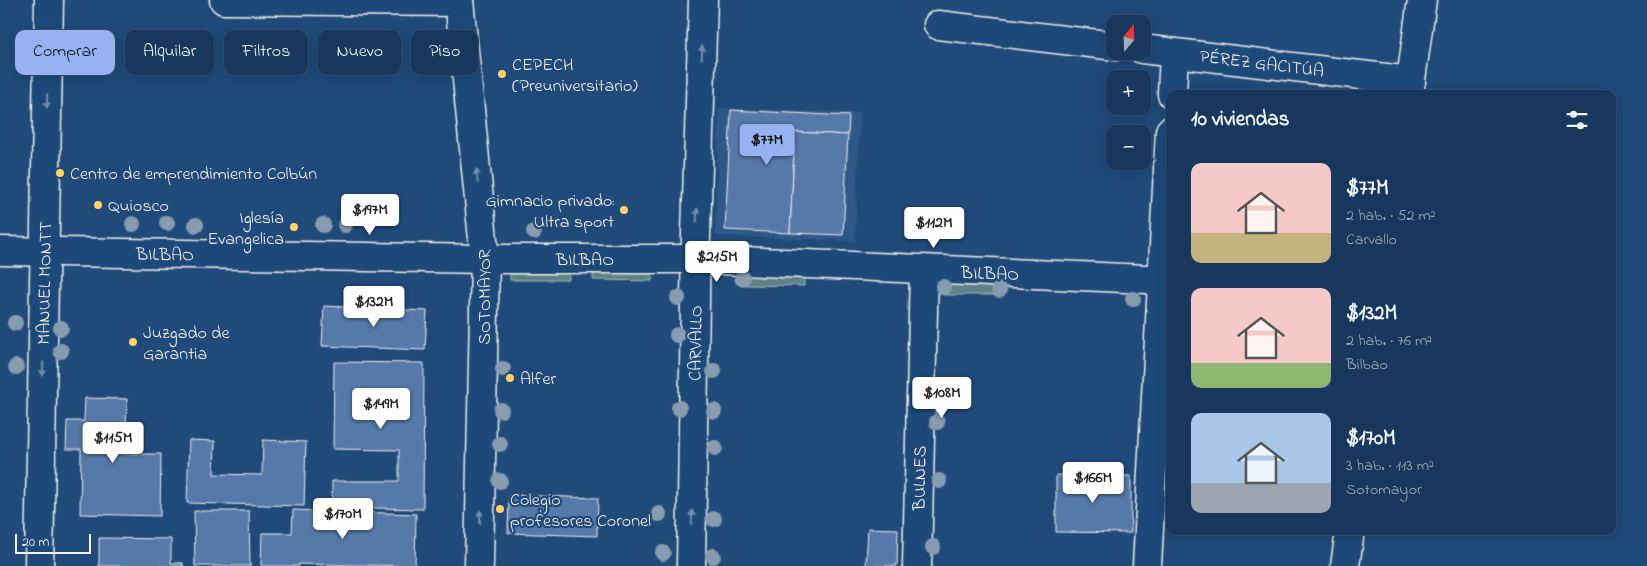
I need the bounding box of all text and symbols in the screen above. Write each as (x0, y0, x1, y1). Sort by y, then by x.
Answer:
north arrow (1106, 15, 1151, 60)
map controls (1106, 15, 1151, 170)
chip: Comprar (15, 30, 115, 75)
chip: Alquilar (125, 30, 214, 75)
chip: Filtros (224, 30, 308, 75)
chip: Nuevo (318, 30, 401, 75)
chip: Piso (411, 30, 478, 75)
one-way arrow (698, 44, 706, 60)
street label: PÉREZ GACITÚA (1198, 44, 1325, 86)
place label: CEPECH (Preuniversitario) (512, 53, 638, 100)
marker: CEPECH (Preuniversitario) (496, 68, 508, 80)
button: + (1106, 70, 1151, 115)
one-way arrow (43, 93, 51, 109)
text: 10 viviendas (1191, 105, 1289, 135)
icon: filters (1563, 106, 1591, 134)
pin: $77M (737, 124, 797, 166)
button: − (1106, 125, 1151, 170)
text: $77M (751, 128, 783, 152)
place label: Centro de emprendimiento Colbún (70, 162, 317, 188)
marker: Centro de emprendimiento Colbún (54, 167, 66, 179)
one-way arrow (473, 167, 481, 183)
text: $77M (1346, 174, 1389, 204)
icon: home (1231, 183, 1291, 243)
place label: Gimnacio privado: Ultra sport (486, 189, 614, 236)
place label: Quiosco (108, 194, 169, 220)
pin: $197M (335, 194, 405, 236)
text: $197M (352, 198, 388, 222)
marker: Quiosco (92, 199, 104, 211)
marker: Gimnacio privado: Ultra sport (618, 204, 630, 216)
text: 2 hab. · 52 m² (1346, 204, 1436, 228)
place label: Iglesía Evangelica (207, 206, 284, 254)
pin: $112M (899, 206, 969, 249)
one-way arrow (693, 207, 701, 223)
text: $112M (915, 211, 953, 235)
street label: MANUEL MONTT (32, 221, 60, 345)
marker: Iglesía Evangelica (288, 221, 300, 233)
text: Carvallo (1346, 228, 1397, 252)
pin: $215M (682, 240, 752, 283)
street label: BILBAO (135, 242, 194, 270)
text: $215M (696, 245, 738, 269)
street label: BILBAO (555, 248, 614, 274)
street label: SOTOMAYOR (473, 249, 499, 345)
street label: BILBAO (959, 261, 1019, 289)
pin: $132M (339, 286, 409, 328)
text: $132M (354, 290, 394, 314)
text: $132M (1346, 299, 1397, 329)
street label: CARVALLO (683, 305, 711, 381)
icon: home (1231, 308, 1291, 368)
place label: Juzgado de Garantia (143, 321, 230, 368)
text: 2 hab. · 76 m² (1346, 329, 1432, 353)
marker: Juzgado de Garantia (127, 336, 139, 348)
text: Bilbao (1346, 353, 1388, 377)
one-way arrow (39, 361, 47, 377)
place label: Alfer (520, 367, 557, 393)
marker: Alfer (504, 372, 516, 384)
pin: $108M (907, 376, 977, 419)
text: $108M (923, 381, 961, 405)
pin: $149M (346, 388, 416, 430)
text: $149M (363, 392, 399, 416)
pin: $115M (78, 422, 148, 464)
text: $170M (1346, 424, 1396, 454)
text: $115M (94, 426, 132, 450)
icon: home (1231, 433, 1291, 493)
street label: BULNES (907, 445, 935, 512)
text: 3 hab. · 113 m² (1346, 454, 1434, 478)
pin: $166M (1058, 462, 1128, 504)
text: $166M (1074, 466, 1112, 490)
text: Sotomayor (1346, 478, 1422, 502)
place label: Colegio profesores Coronel (510, 488, 651, 535)
pin: $170M (308, 498, 378, 540)
text: $170M (324, 502, 362, 526)
marker: Colegio profesores Coronel (494, 503, 506, 515)
one-way arrow (476, 509, 484, 525)
one-way arrow (688, 509, 696, 525)
scale bar (15, 531, 91, 554)
text: 20 m (22, 532, 49, 553)

